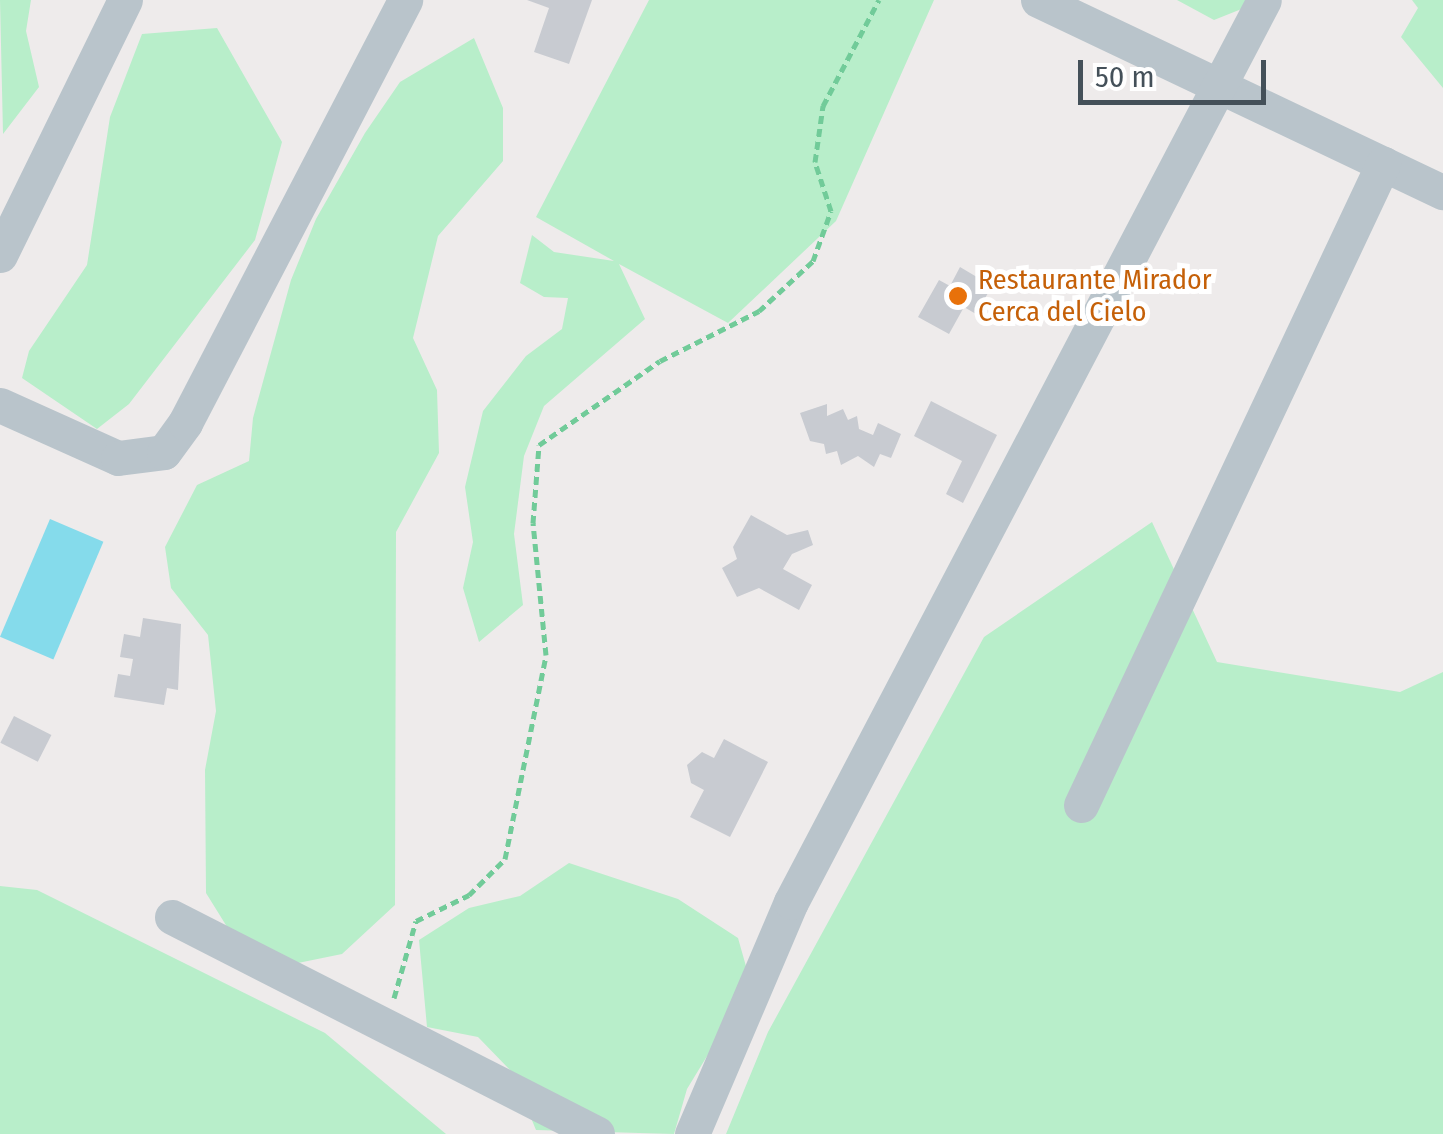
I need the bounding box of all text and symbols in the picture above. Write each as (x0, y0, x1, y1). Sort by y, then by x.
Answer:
scale bar (1083, 40, 1270, 102)
text: 50 m (1095, 59, 1155, 95)
place label: Restaurante Mirador Cerca del Cielo (978, 263, 1212, 329)
marker: Restaurante Mirador Cerca del Cielo (947, 285, 969, 307)

